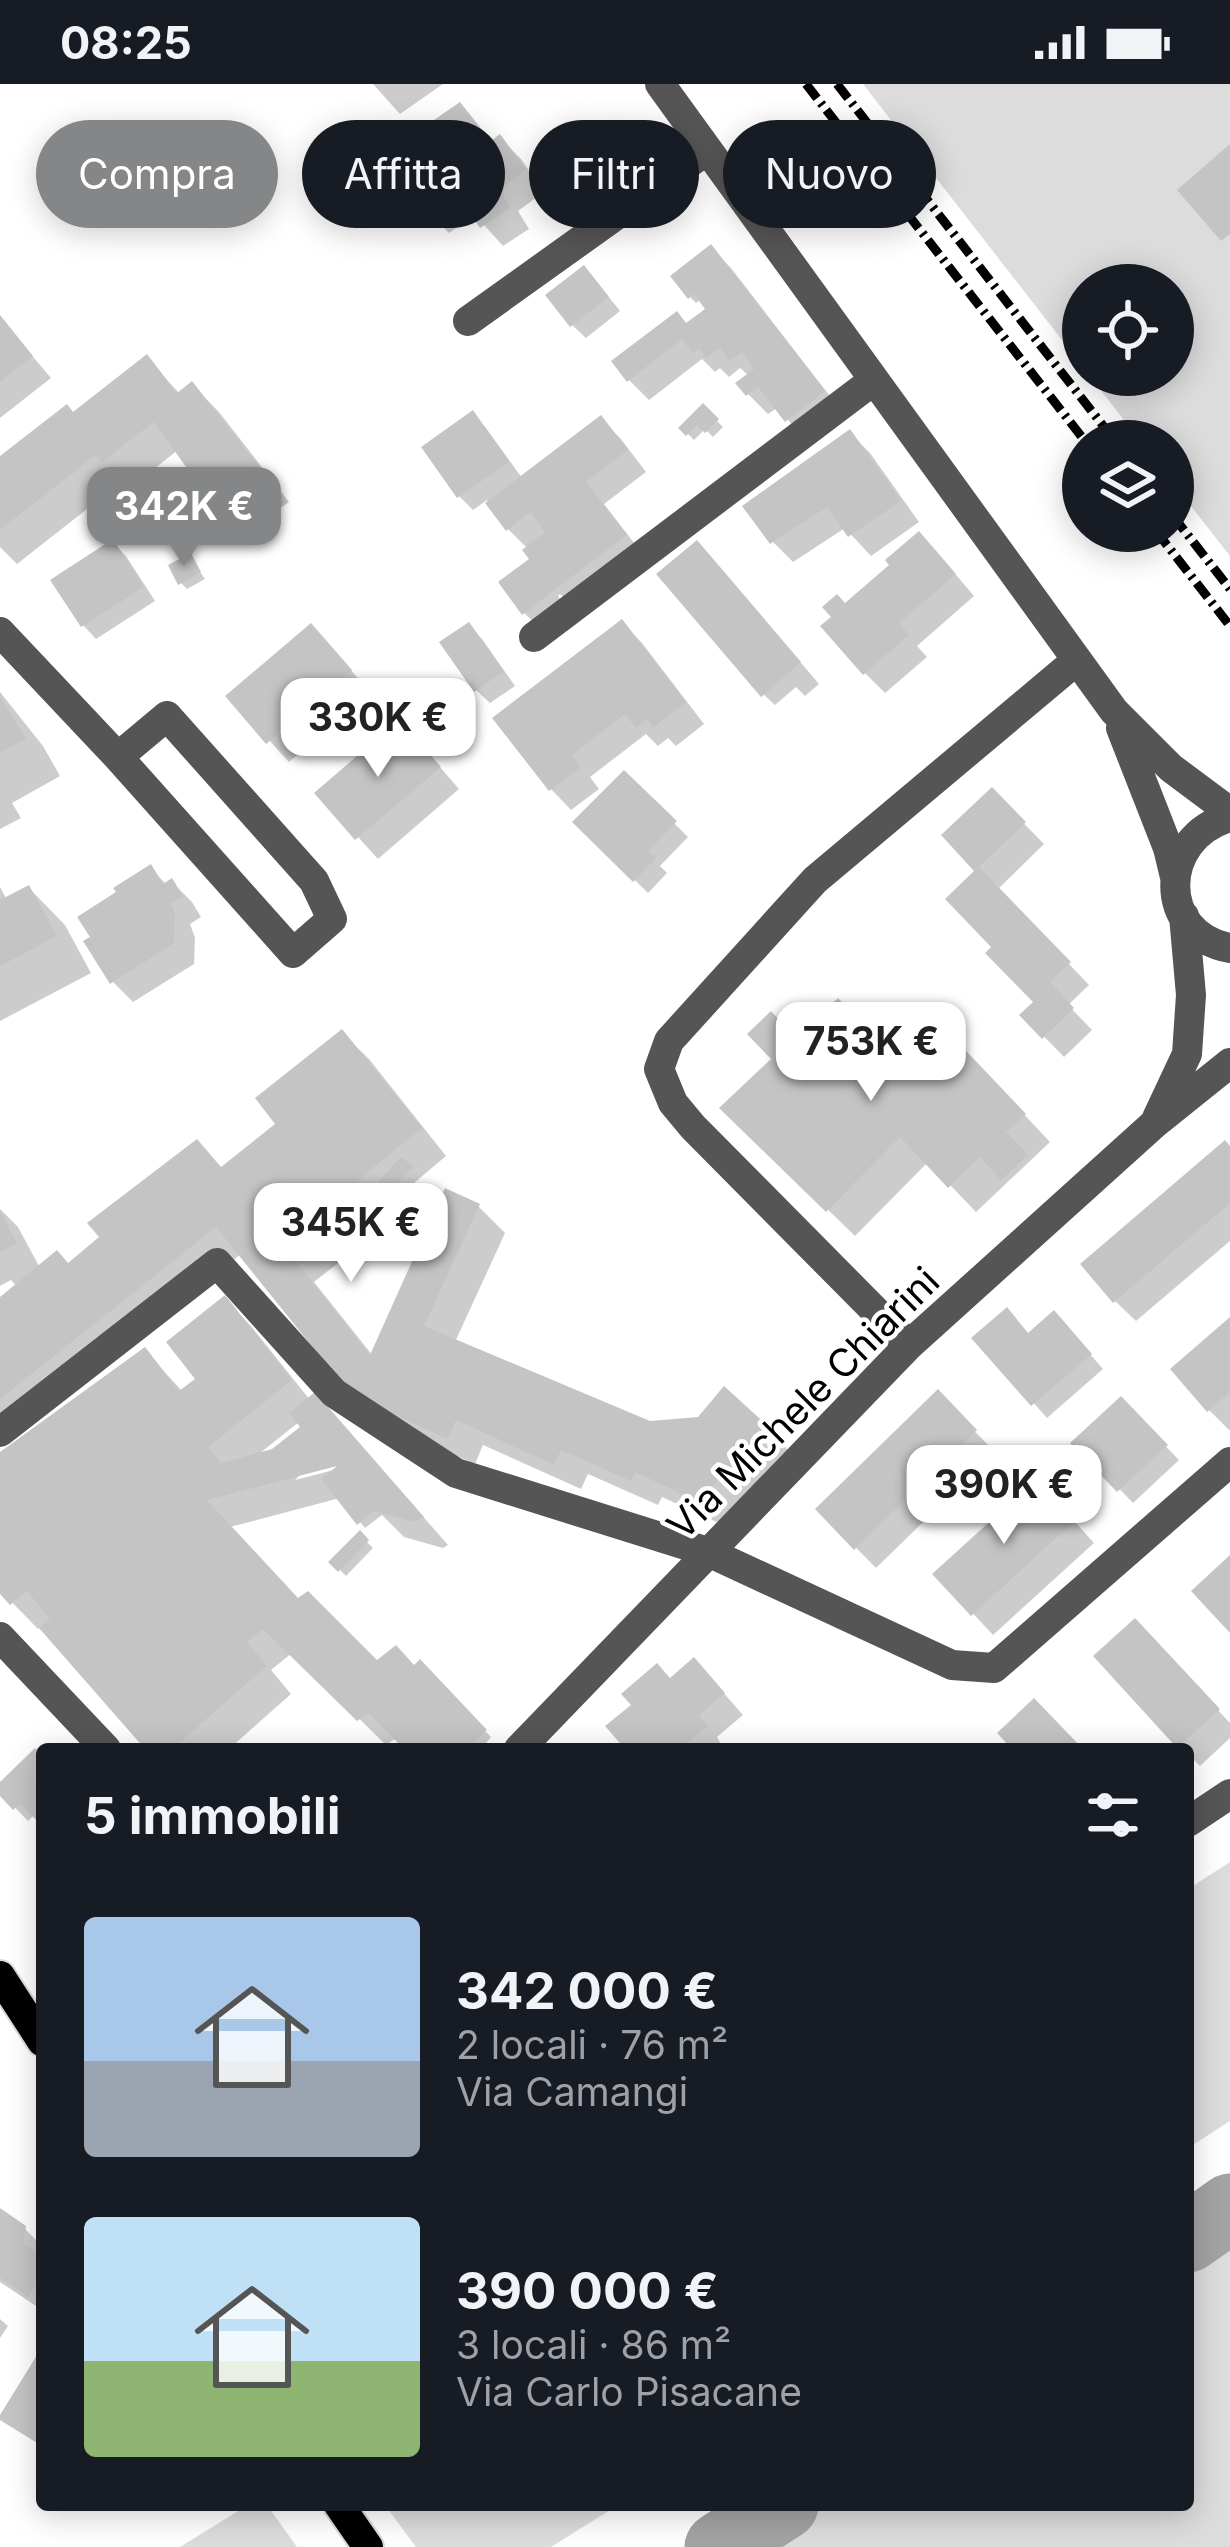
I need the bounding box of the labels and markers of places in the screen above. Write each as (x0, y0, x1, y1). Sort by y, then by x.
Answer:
pin: 342K € (86, 467, 282, 569)
pin: 330K € (280, 678, 476, 780)
pin: 753K € (773, 1002, 969, 1104)
pin: 345K € (253, 1183, 449, 1285)
pin: 390K € (906, 1445, 1102, 1547)

